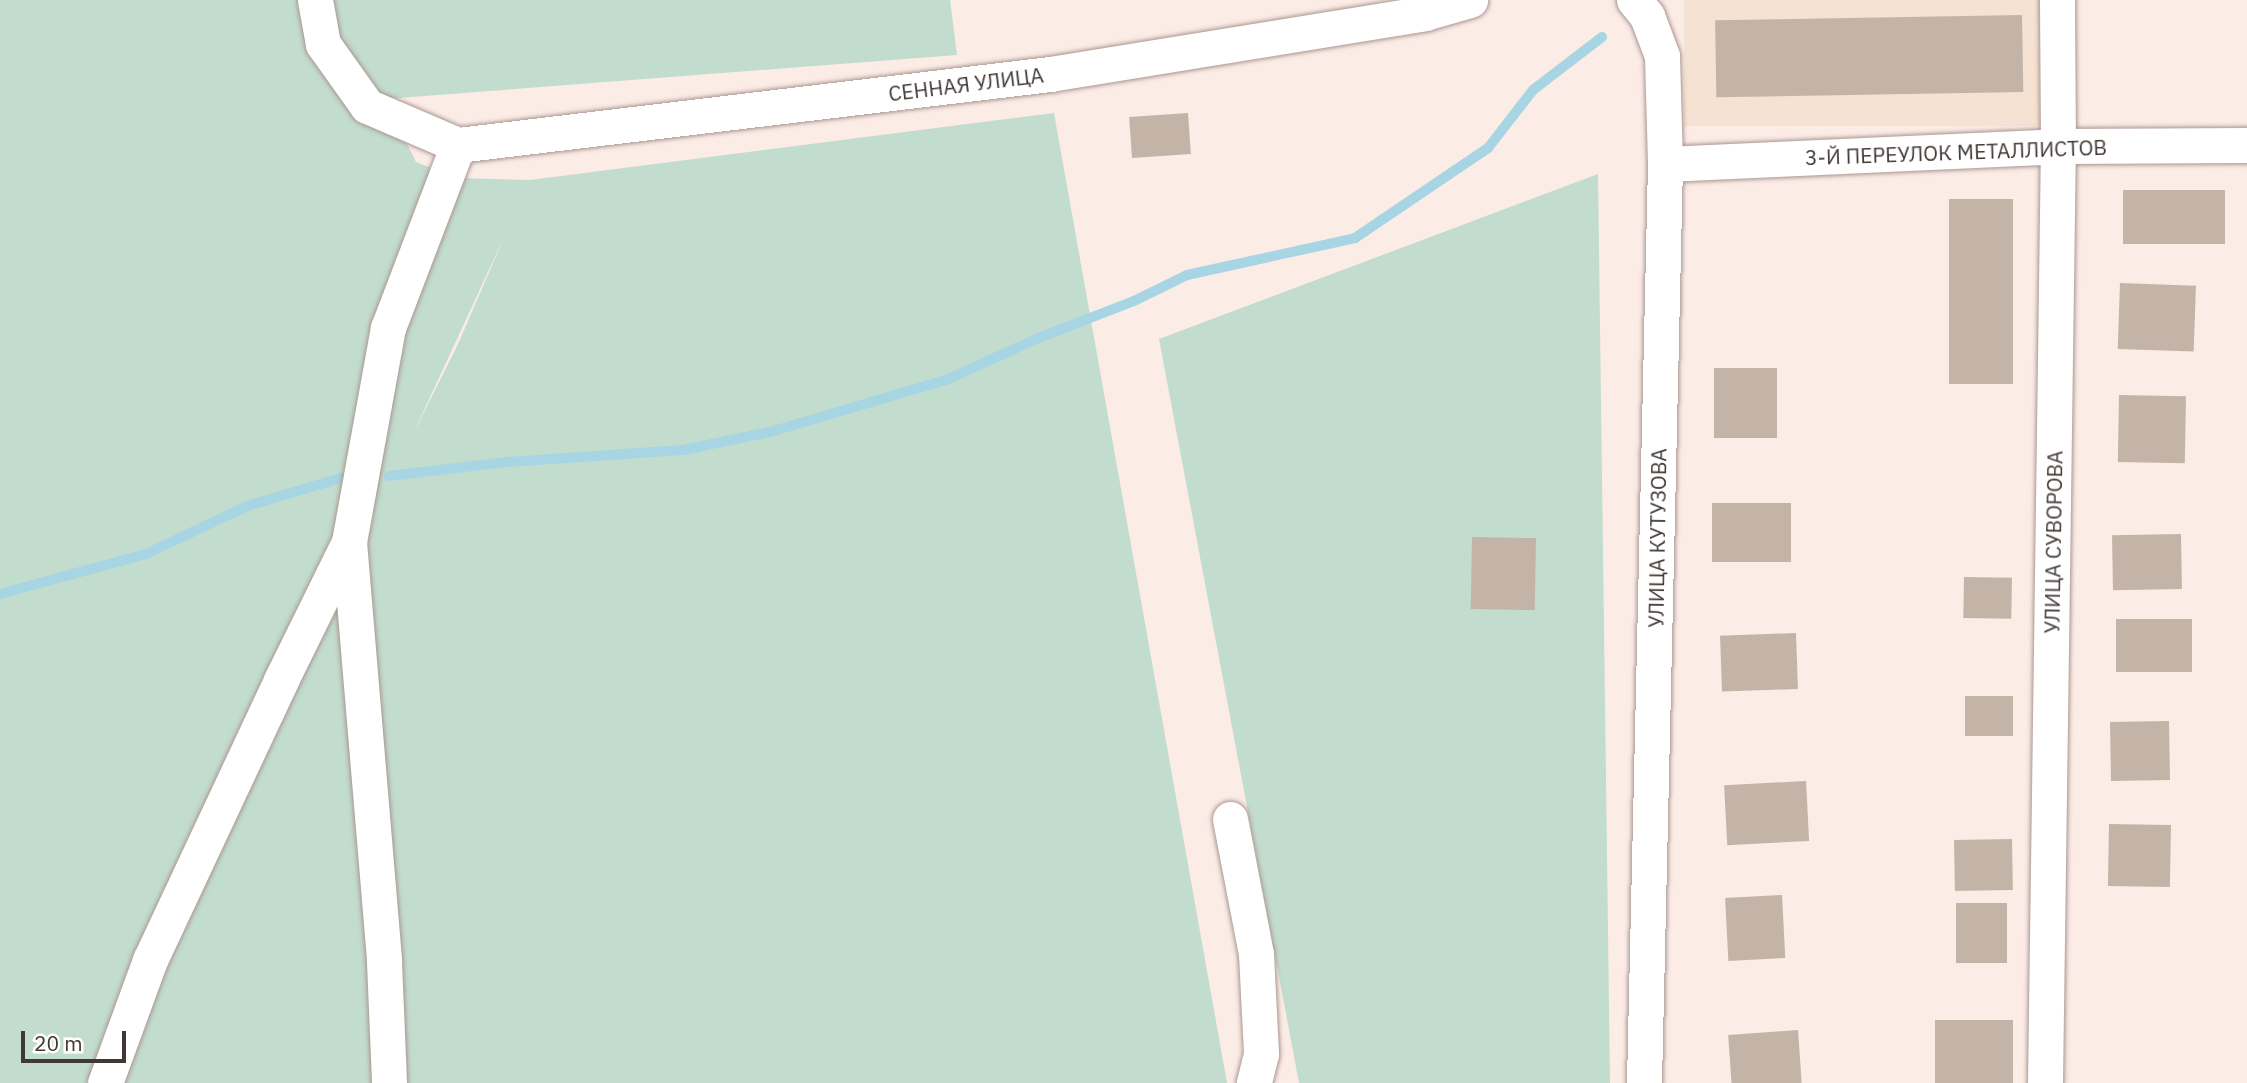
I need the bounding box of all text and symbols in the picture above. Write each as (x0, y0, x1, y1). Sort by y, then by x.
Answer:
street label: СЕННАЯ УЛИЦА (887, 62, 1045, 106)
street label: 3-Й ПЕРЕУЛОК МЕТАЛЛИСТОВ (1804, 134, 2108, 170)
street label: УЛИЦА КУТУЗОВА (1643, 448, 1671, 628)
street label: УЛИЦА СУВОРОВА (2039, 450, 2067, 634)
scale bar (24, 1016, 130, 1060)
text: 20 m (34, 1029, 83, 1057)

